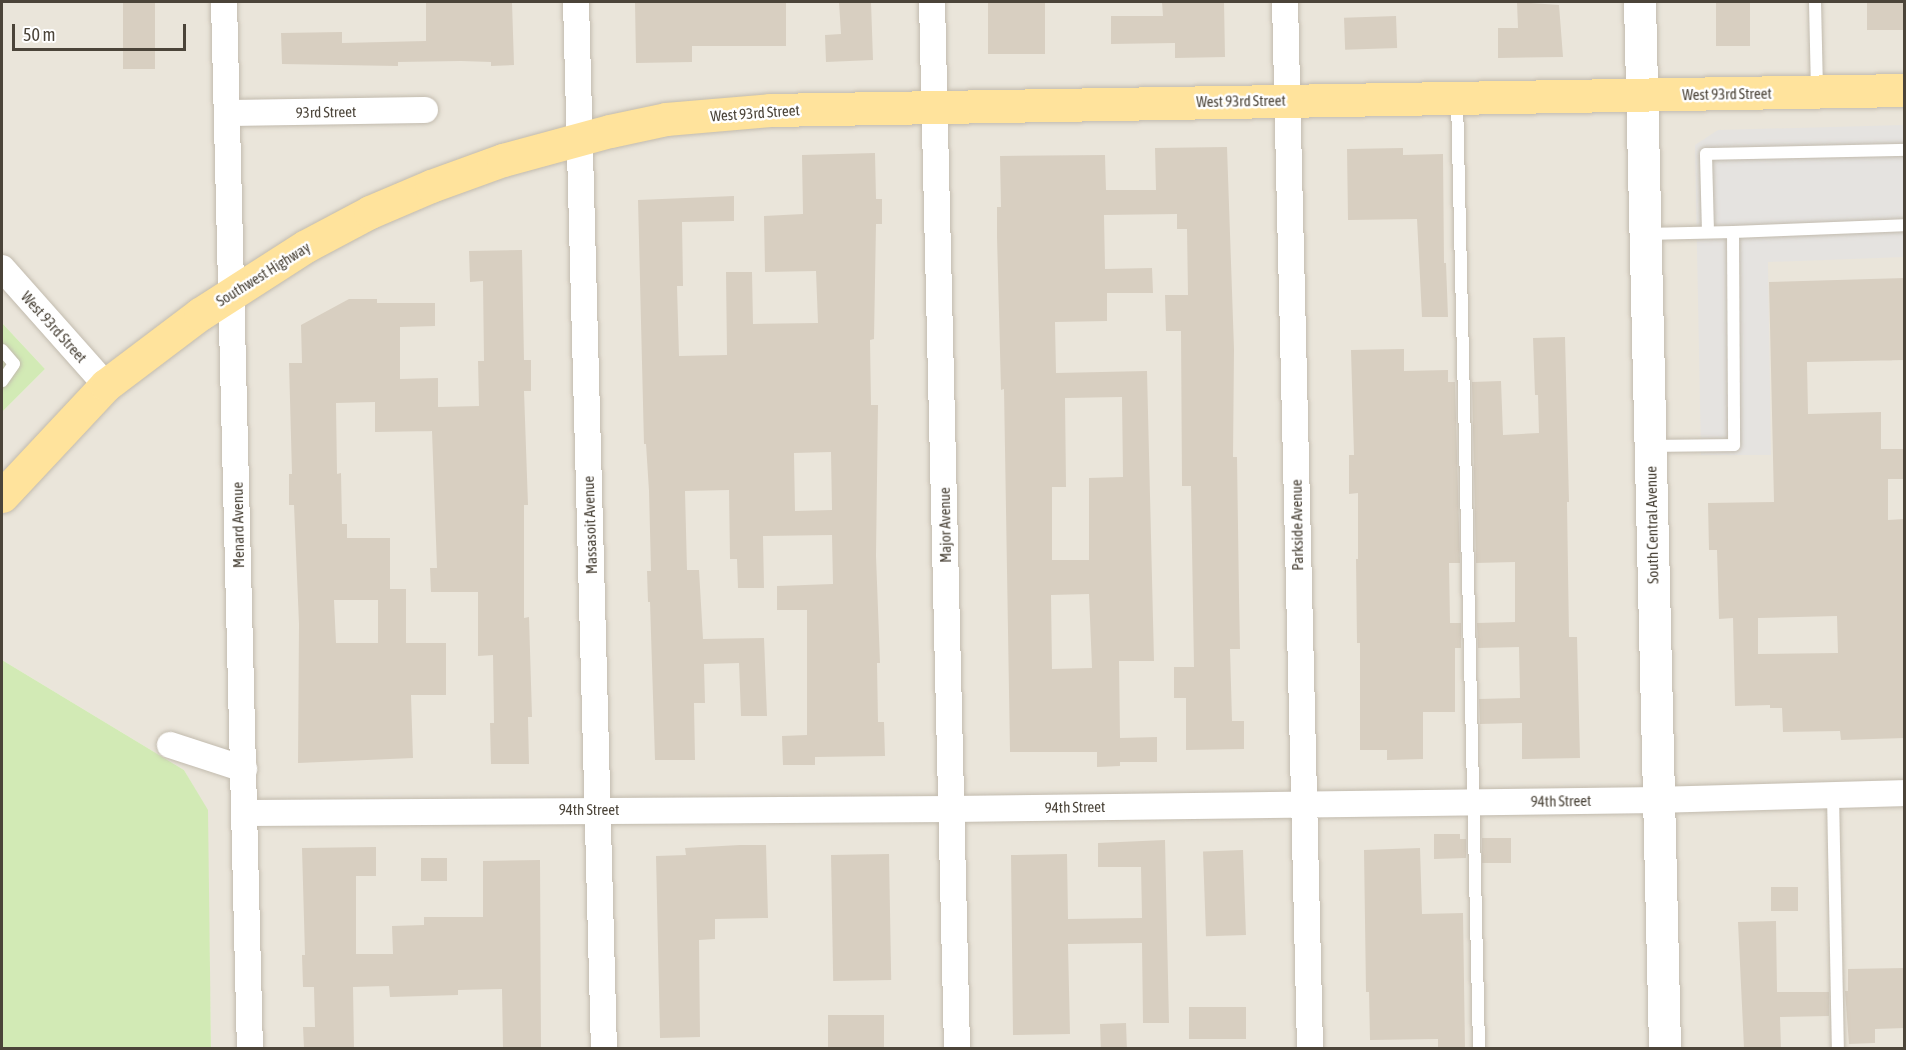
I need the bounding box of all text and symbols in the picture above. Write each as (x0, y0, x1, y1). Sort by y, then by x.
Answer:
scale bar (15, 12, 189, 50)
text: 50 m (23, 24, 55, 45)
street label: West 93rd Street (1682, 84, 1772, 104)
street label: West 93rd Street (1196, 91, 1286, 111)
street label: West 93rd Street (710, 101, 800, 125)
street label: 93rd Street (296, 102, 356, 122)
street label: Southwest Highway (213, 238, 313, 310)
street label: West 93rd Street (17, 288, 91, 366)
street label: South Central Avenue (1642, 466, 1662, 584)
street label: Massasoit Avenue (579, 476, 601, 574)
street label: Parkside Avenue (1287, 479, 1307, 571)
street label: Menard Avenue (228, 482, 248, 568)
street label: Major Avenue (935, 487, 955, 563)
street label: 94th Street (1531, 791, 1591, 811)
street label: 94th Street (1045, 797, 1105, 817)
street label: 94th Street (559, 801, 619, 819)

